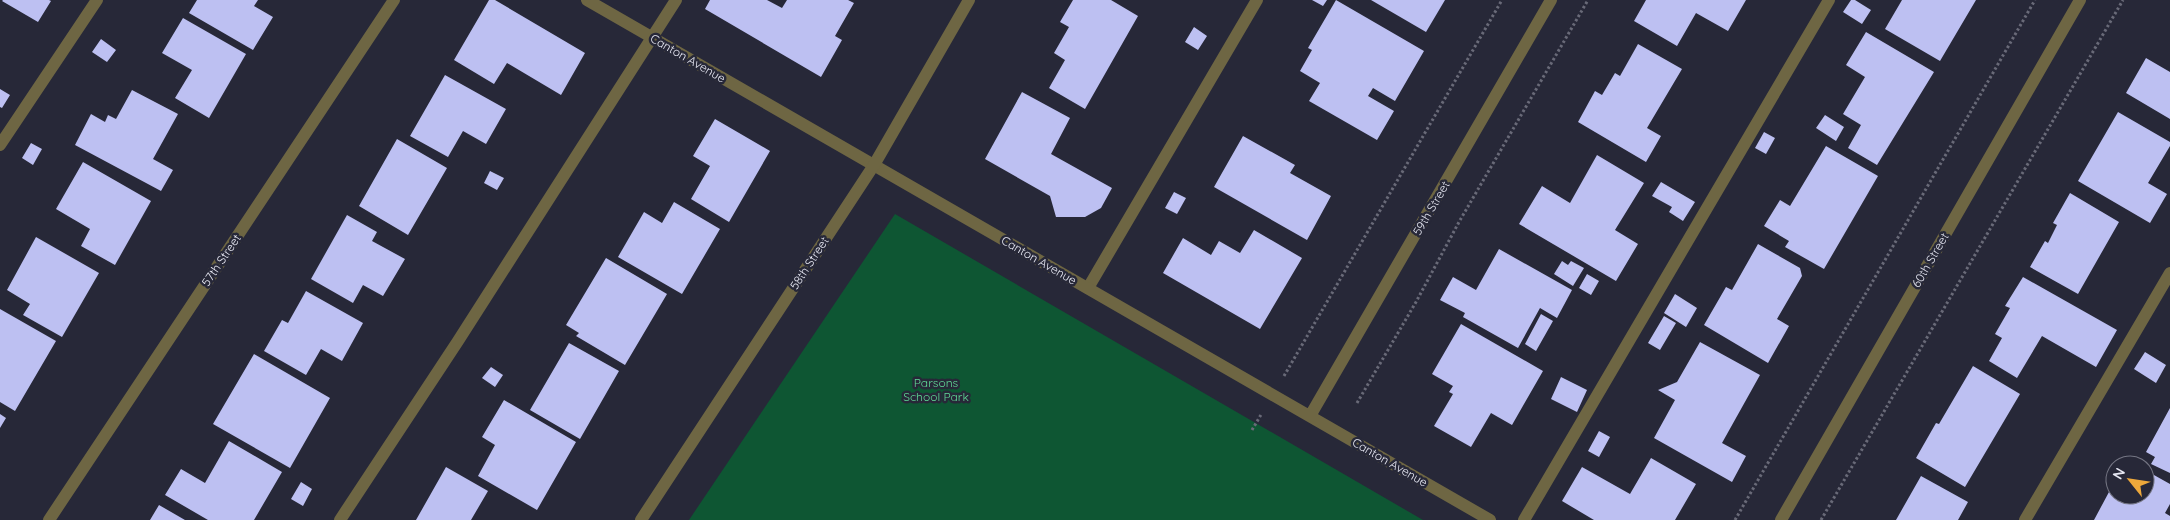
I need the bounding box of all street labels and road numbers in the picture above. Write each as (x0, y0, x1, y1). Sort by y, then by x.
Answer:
street label: Canton Avenue (648, 30, 729, 86)
street label: 59th Street (1409, 178, 1453, 238)
street label: 60th Street (1908, 230, 1952, 290)
street label: 57th Street (198, 231, 244, 289)
street label: Canton Avenue (999, 232, 1080, 288)
street label: 58th Street (786, 234, 832, 292)
street label: Canton Avenue (1350, 434, 1431, 490)

